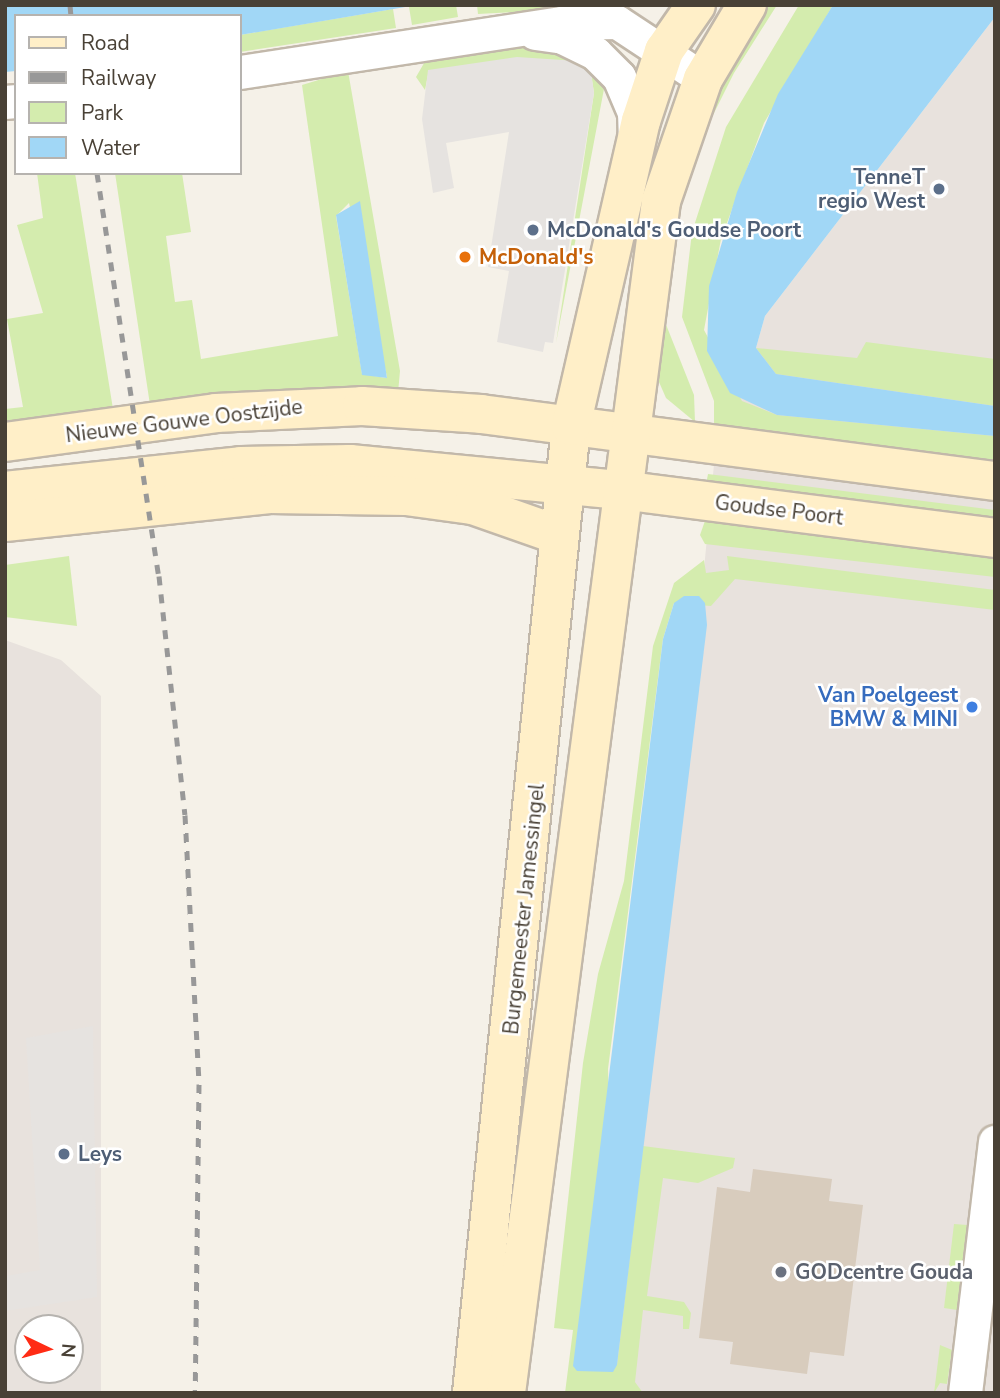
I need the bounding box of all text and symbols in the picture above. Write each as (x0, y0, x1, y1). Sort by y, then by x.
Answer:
legend (14, 14, 242, 175)
text: Road (81, 29, 130, 57)
text: Railway (81, 64, 156, 92)
text: Park (81, 99, 123, 127)
text: Water (81, 134, 140, 162)
place label: TenneT regio West (818, 164, 925, 214)
marker: TenneT regio West (931, 181, 947, 197)
place label: McDonald's Goudse Poort (547, 217, 801, 243)
marker: McDonald's Goudse Poort (525, 222, 541, 238)
place label: McDonald's (479, 244, 594, 270)
marker: McDonald's (457, 249, 473, 265)
street label: Nieuwe Gouwe Oostzijde (64, 394, 304, 448)
street label: Goudse Poort (713, 490, 845, 530)
place label: Van Poelgeest BMW & MINI (818, 682, 958, 732)
marker: Van Poelgeest BMW & MINI (964, 699, 980, 715)
street label: Burgemeester Jamessingel (498, 782, 550, 1036)
place label: Leys (78, 1141, 122, 1167)
marker: Leys (56, 1146, 72, 1162)
place label: GODcentre Gouda (795, 1259, 973, 1285)
marker: GODcentre Gouda (773, 1264, 789, 1280)
north arrow (14, 1314, 84, 1384)
text: N (54, 1342, 81, 1359)

